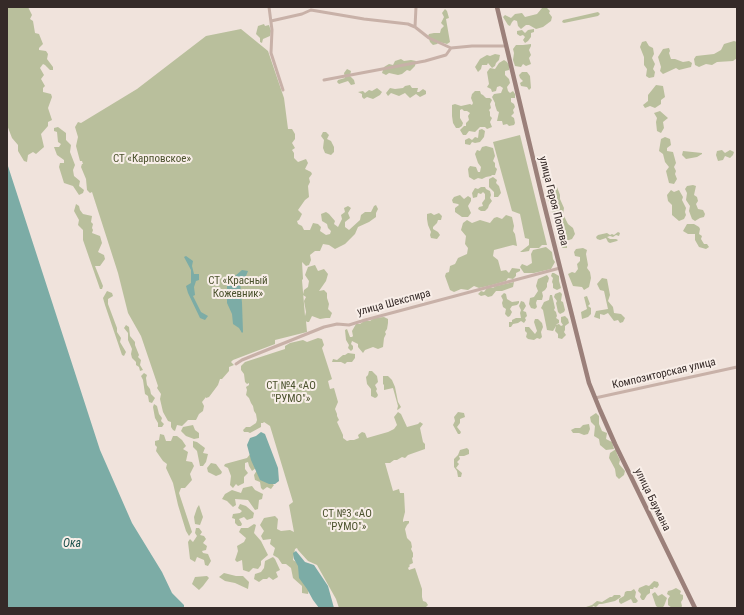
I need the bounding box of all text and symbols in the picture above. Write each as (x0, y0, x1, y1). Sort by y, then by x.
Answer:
park label: СТ «Карповское» (113, 152, 191, 166)
street label: улица Героя Попова (536, 155, 570, 247)
park label: СТ «Красный Кожевник» (208, 274, 268, 300)
street label: улица Шекспира (356, 287, 432, 319)
street label: Композиторская улица (611, 356, 717, 392)
park label: СТ №4 «АО "РУМО"» (266, 379, 316, 405)
street label: улица Баумана (631, 466, 673, 534)
park label: СТ №3 «АО "РУМО"» (322, 507, 372, 533)
water label: Ока (63, 537, 81, 551)

